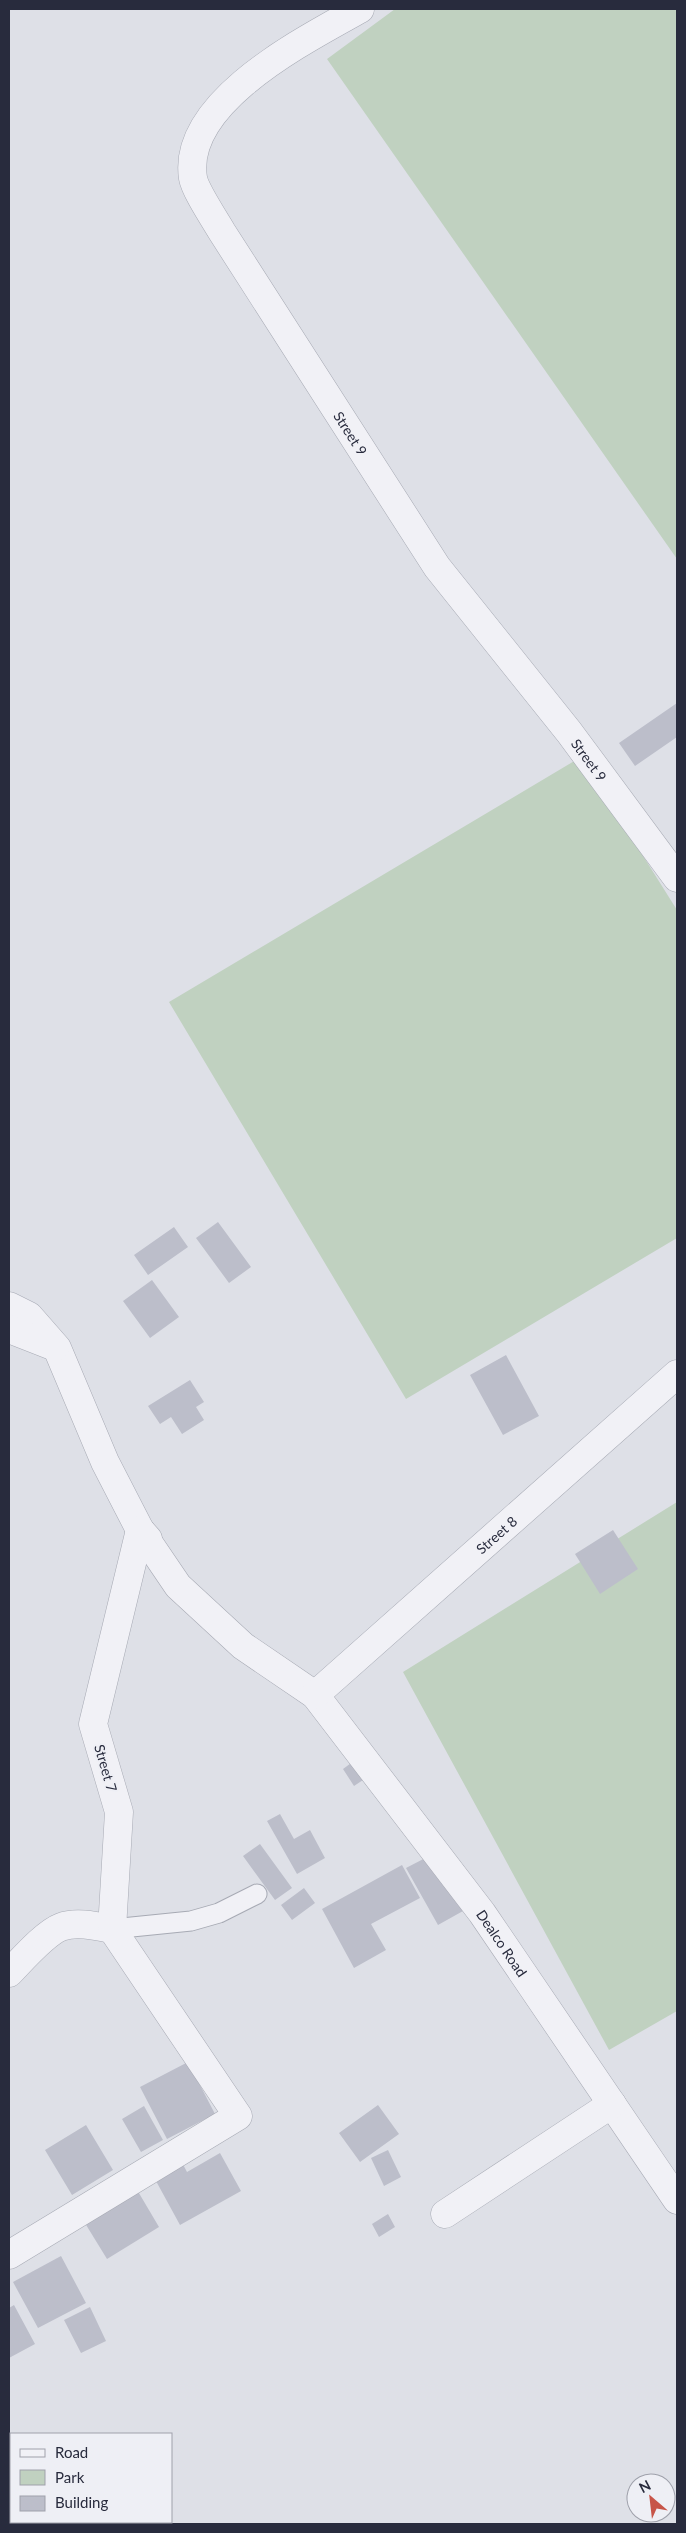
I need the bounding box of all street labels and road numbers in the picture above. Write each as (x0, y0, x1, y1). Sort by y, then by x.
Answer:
street label: Street 9 (331, 408, 371, 458)
street label: Street 9 (568, 735, 611, 784)
street label: Street 8 (472, 1512, 520, 1557)
street label: Street 7 (91, 1742, 121, 1794)
street label: Dealco Road (473, 1906, 531, 1980)

